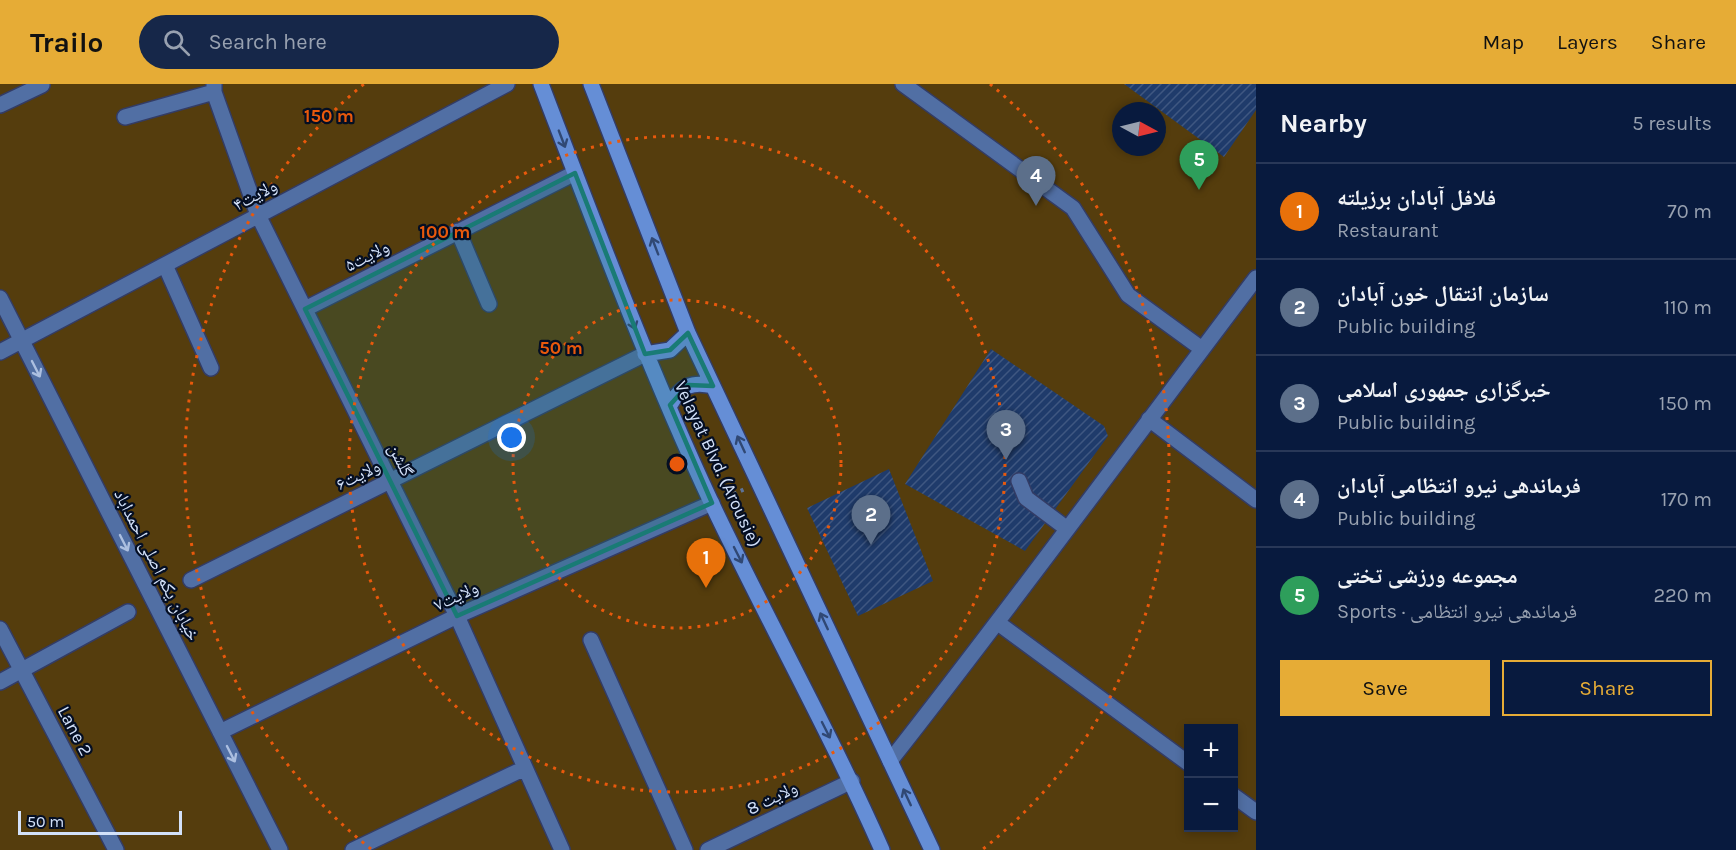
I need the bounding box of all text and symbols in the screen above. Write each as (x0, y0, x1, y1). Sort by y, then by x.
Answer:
search box (139, 15, 559, 69)
text: Trailo (30, 26, 103, 59)
icon: search (160, 26, 193, 59)
text: Search here (208, 29, 327, 55)
text: Map (1482, 30, 1524, 54)
text: Layers (1557, 30, 1618, 54)
text: Share (1651, 30, 1706, 54)
north arrow (1112, 102, 1166, 156)
text: 150 m (304, 105, 354, 127)
text: Nearby (1280, 108, 1367, 139)
text: 5 results (1632, 112, 1712, 135)
one-way arrow (557, 129, 568, 147)
pin: 5 (1180, 141, 1218, 190)
pin: 4 (1016, 156, 1056, 206)
street label: ولایت۴ (229, 174, 281, 216)
text: فلافل آبادان برزیلته (1337, 185, 1496, 211)
text: 1 (1296, 200, 1303, 223)
text: 70 m (1667, 200, 1712, 223)
text: Restaurant (1337, 219, 1439, 242)
text: 100 m (420, 221, 470, 243)
street label: ولایت۵ (341, 236, 393, 276)
one-way arrow (649, 238, 660, 256)
text: سازمان انتقال خون آبادان (1337, 281, 1549, 307)
text: 2 (1293, 296, 1306, 319)
text: 110 m (1663, 296, 1712, 319)
one-way arrow (628, 311, 639, 329)
text: Public building (1337, 315, 1475, 338)
text: 50 m (539, 337, 583, 359)
one-way arrow (30, 360, 42, 377)
street label: Velayat Blvd. (Arousie) (670, 377, 766, 551)
text: خبرگزاری جمهوری اسلامی (1337, 377, 1551, 403)
text: 3 (1293, 392, 1306, 415)
text: 150 m (1659, 392, 1712, 415)
pin: 3 (986, 410, 1026, 460)
text: Public building (1337, 411, 1475, 434)
your location (497, 423, 526, 452)
one-way arrow (734, 436, 746, 454)
street label: گلشن (384, 440, 419, 481)
centre of rings (667, 454, 687, 474)
street label: ولایت۶ (332, 455, 384, 495)
text: فرماندهی نیرو انتظامی آبادان (1337, 473, 1581, 499)
street label: خیابان یکم اصلی احمداباد (108, 485, 205, 645)
text: 4 (1294, 488, 1305, 511)
text: 170 m (1661, 488, 1712, 511)
pin: 2 (852, 496, 890, 545)
text: Public building (1337, 507, 1475, 530)
one-way arrow (119, 533, 130, 551)
pin: 1 (686, 538, 726, 588)
one-way arrow (733, 546, 745, 564)
text: مجموعه ورزشی تختی (1337, 563, 1518, 589)
street label: ولایت۷ (430, 576, 482, 616)
text: 5 (1294, 584, 1305, 607)
text: 220 m (1653, 584, 1712, 607)
text: Sports · فرماندهی نیرو انتظامی (1337, 600, 1577, 623)
one-way arrow (817, 612, 829, 630)
button: Save (1280, 660, 1490, 716)
button: Share (1502, 660, 1712, 716)
street label: Lane 2 (53, 702, 97, 760)
one-way arrow (821, 720, 832, 738)
map controls (1184, 724, 1238, 832)
button: + (1184, 724, 1238, 778)
one-way arrow (226, 745, 238, 763)
street label: ولایت 8 (743, 776, 801, 820)
button: − (1184, 778, 1238, 832)
one-way arrow (901, 789, 913, 807)
scale bar (18, 808, 182, 836)
text: 50 m (27, 812, 64, 831)

